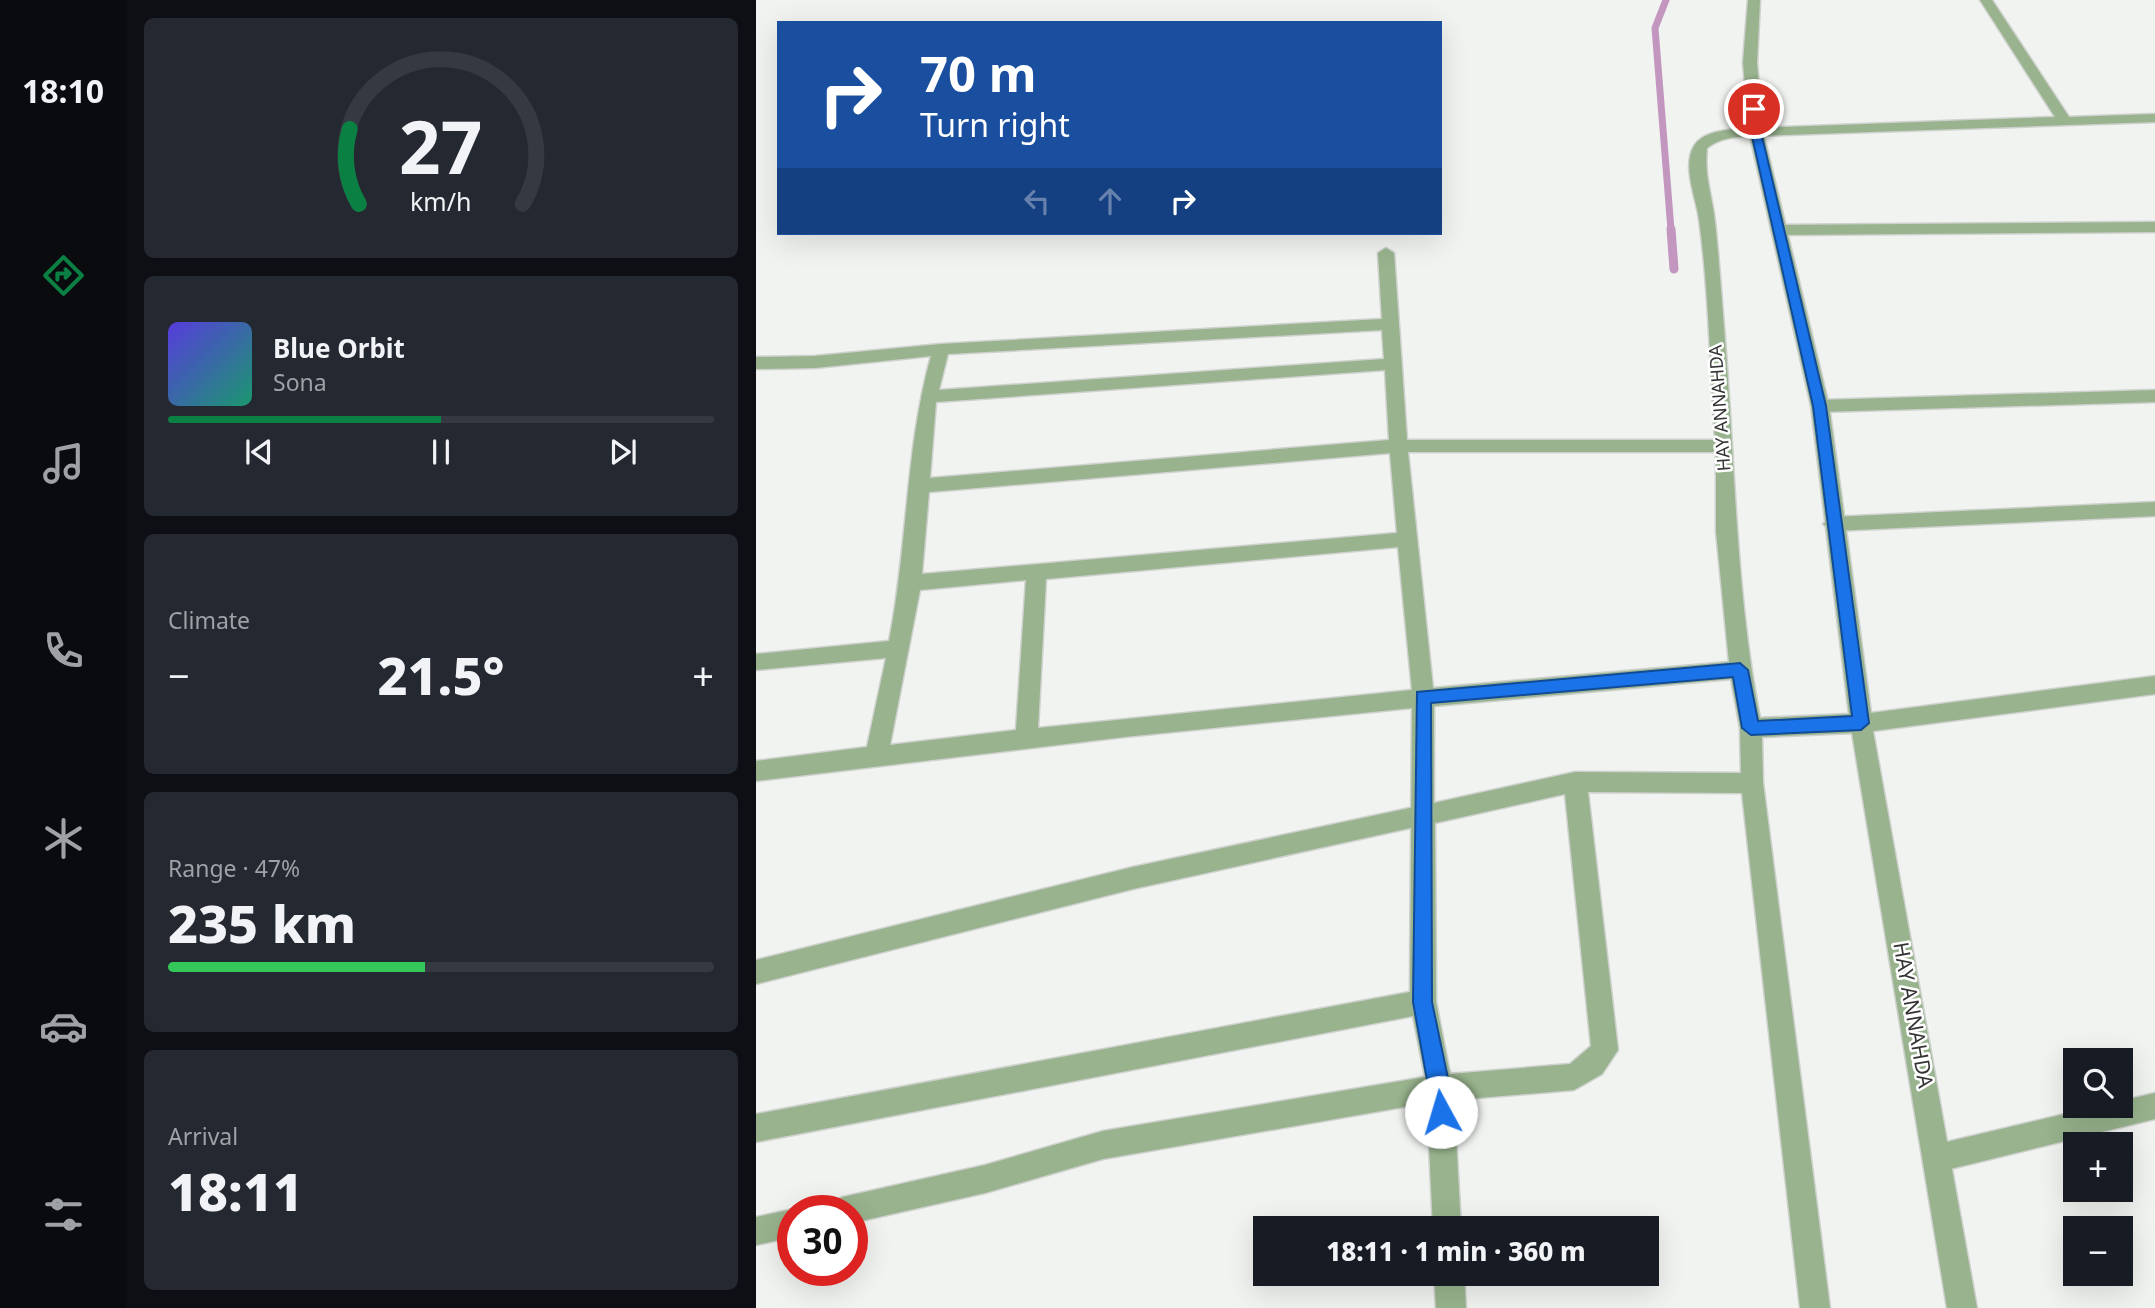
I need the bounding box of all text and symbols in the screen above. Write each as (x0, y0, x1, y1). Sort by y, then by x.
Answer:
text: 70 m (920, 40, 1037, 106)
icon: right (805, 49, 896, 140)
text: 18:10 (22, 69, 104, 112)
pin (1724, 79, 1784, 139)
icon: arrive (1735, 90, 1773, 128)
text: 27 (399, 96, 483, 195)
text: Turn right (920, 103, 1070, 146)
icon: left (1018, 182, 1056, 220)
icon: ahead (1091, 182, 1129, 220)
icon: right (1164, 182, 1202, 220)
text: km/h (410, 184, 472, 218)
icon: directions (39, 251, 88, 300)
text: Blue Orbit (273, 330, 405, 366)
street label: HAY ANNAHDA (1703, 344, 1735, 472)
text: Sona (273, 366, 327, 398)
icon: previous (240, 433, 278, 471)
icon: pause (422, 433, 460, 471)
icon: next (604, 433, 642, 471)
icon: music (39, 439, 88, 488)
text: Climate (168, 604, 250, 636)
icon: phone (39, 626, 88, 675)
text: 21.5° (378, 639, 504, 710)
text: − (168, 649, 190, 701)
text: + (692, 649, 714, 701)
icon: climate (39, 814, 88, 863)
text: Range · 47% (168, 852, 300, 884)
text: 235 km (168, 887, 356, 958)
street label: HAY ANNAHDA (1887, 940, 1941, 1091)
icon: car (39, 1002, 88, 1051)
map controls (2063, 1048, 2133, 1286)
button: search (2063, 1048, 2133, 1118)
position arrow (1404, 1075, 1478, 1149)
text: Arrival (168, 1120, 238, 1152)
button: + (2063, 1132, 2133, 1202)
text: 18:11 (168, 1155, 303, 1226)
icon: filters (39, 1190, 88, 1239)
speed limit sign: 30 (777, 1195, 868, 1286)
button: − (2063, 1216, 2133, 1286)
text: 18:11 · 1 min · 360 m (1326, 1233, 1586, 1269)

